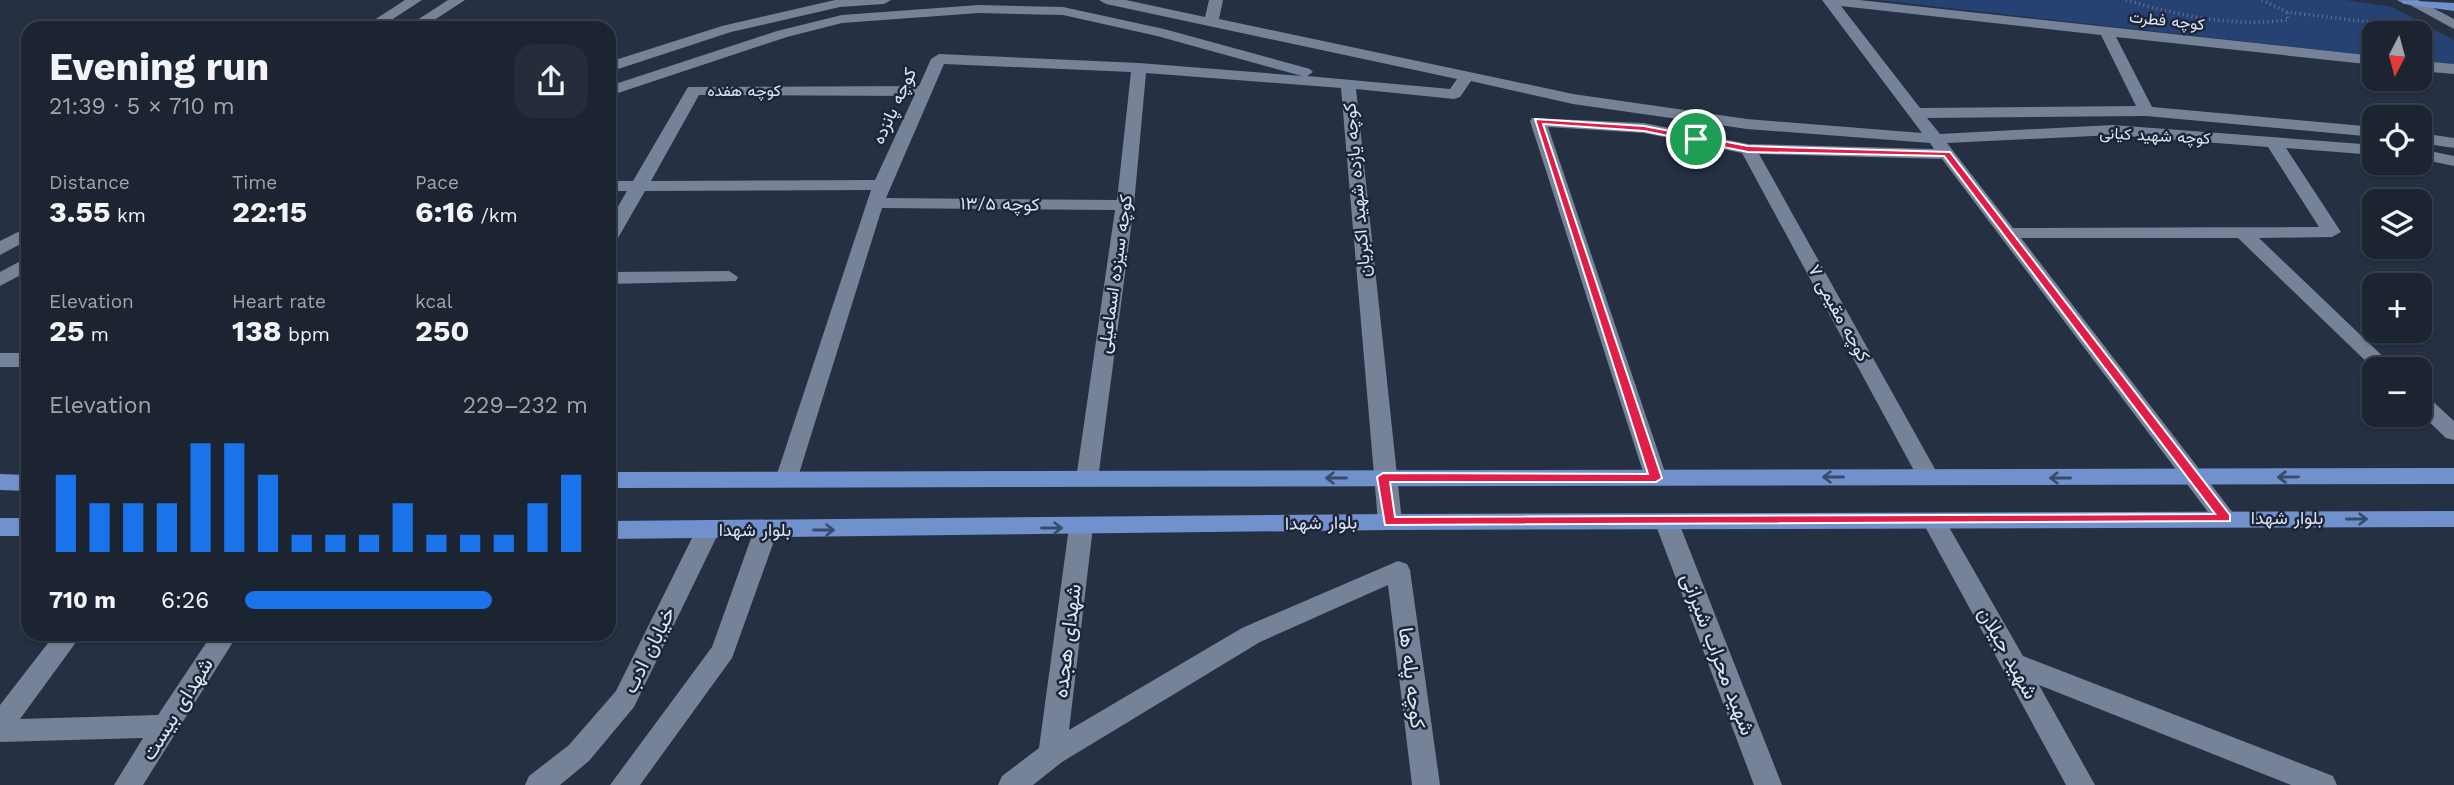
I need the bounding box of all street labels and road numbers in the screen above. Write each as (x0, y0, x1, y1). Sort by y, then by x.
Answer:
street label: کوچه فطرت (2128, 7, 2206, 36)
street label: کوچه پانزده (867, 64, 922, 148)
street label: کوچه هفده (707, 81, 781, 102)
street label: کوچه یازده شهید اکبریان (1338, 102, 1377, 278)
street label: کوچه شهید کیانی (2099, 123, 2211, 150)
street label: کوچه ۱۳/۵ (960, 192, 1040, 217)
street label: کوچه سیزده اسماعیلی (1093, 193, 1138, 355)
street label: کوچه مقیمی ۷ (1802, 261, 1875, 366)
street label: بلوار شهدا (2251, 507, 2323, 529)
street label: بلوار شهدا (1285, 511, 1357, 535)
street label: بلوار شهدا (719, 519, 791, 541)
street label: شهید محراب شیرانی (1675, 569, 1761, 739)
street label: شهدای هجده (1047, 582, 1087, 700)
street label: خیابان ادب (617, 602, 680, 697)
street label: شهید جیلان (1972, 602, 2044, 704)
street label: کوچه پله ها (1392, 626, 1431, 730)
street label: شهدای بیست (135, 653, 219, 765)

